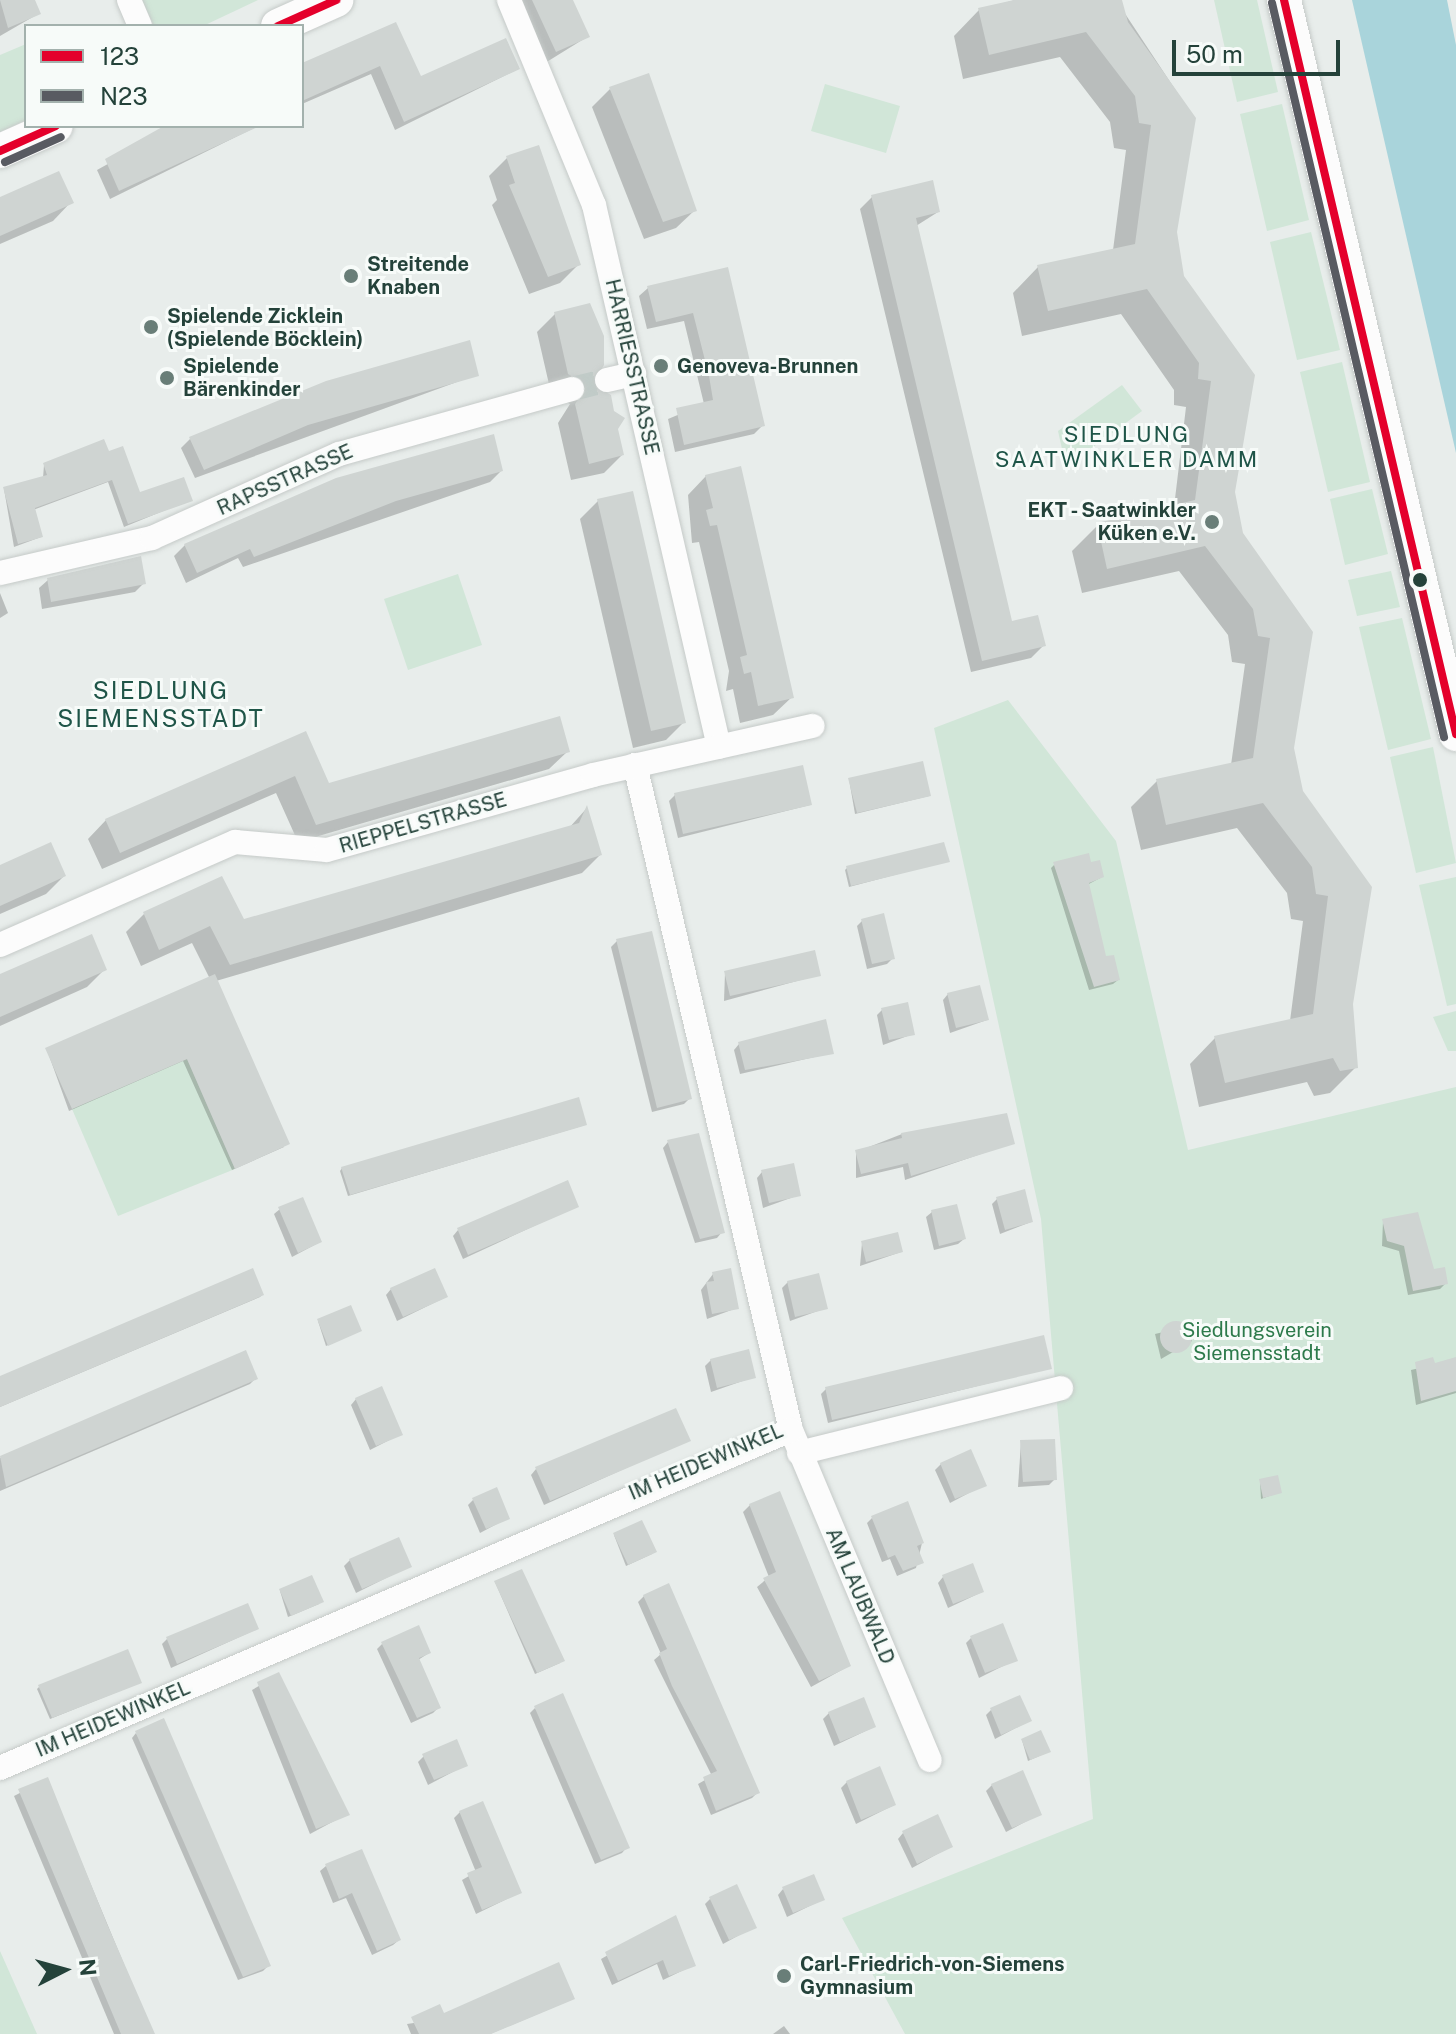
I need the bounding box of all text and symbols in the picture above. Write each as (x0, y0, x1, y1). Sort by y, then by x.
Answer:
legend (24, 24, 304, 128)
scale bar (1176, 24, 1344, 74)
text: 50 m (1186, 40, 1243, 68)
text: 123 (100, 42, 139, 70)
text: N23 (100, 82, 148, 110)
place label: Streitende Knaben (367, 252, 469, 299)
marker: Streitende Knaben (342, 267, 360, 285)
street label: HARRIESSTRASSE (600, 277, 664, 457)
place label: Spielende Zicklein (Spielende Böcklein) (167, 304, 363, 351)
marker: Spielende Zicklein (Spielende Böcklein) (142, 318, 160, 336)
place label: Spielende Bärenkinder (183, 354, 300, 401)
place label: Genoveva-Brunnen (677, 354, 858, 378)
marker: Genoveva-Brunnen (652, 357, 670, 375)
marker: Spielende Bärenkinder (158, 369, 176, 387)
district label: SIEDLUNG SAATWINKLER DAMM (995, 421, 1259, 472)
street label: RAPSSTRASSE (213, 439, 357, 521)
place label: EKT - Saatwinkler Küken e.V. (1025, 498, 1196, 545)
marker: EKT - Saatwinkler Küken e.V. (1203, 513, 1221, 531)
unlabelled marker (1412, 572, 1428, 588)
district label: SIEDLUNG SIEMENSSTADT (57, 677, 265, 733)
street label: RIEPPELSTRASSE (336, 788, 510, 858)
park label: Siedlungsverein Siemensstadt (1182, 1319, 1332, 1366)
street label: IM HEIDEWINKEL (625, 1419, 787, 1505)
street label: AM LAUBWALD (821, 1524, 899, 1668)
street label: IM HEIDEWINKEL (32, 1676, 194, 1762)
north arrow (24, 1930, 104, 2010)
place label: Carl-Friedrich-von-Siemens Gymnasium (800, 1952, 1064, 1999)
text: N (74, 1958, 102, 1977)
marker: Carl-Friedrich-von-Siemens Gymnasium (775, 1967, 793, 1985)

